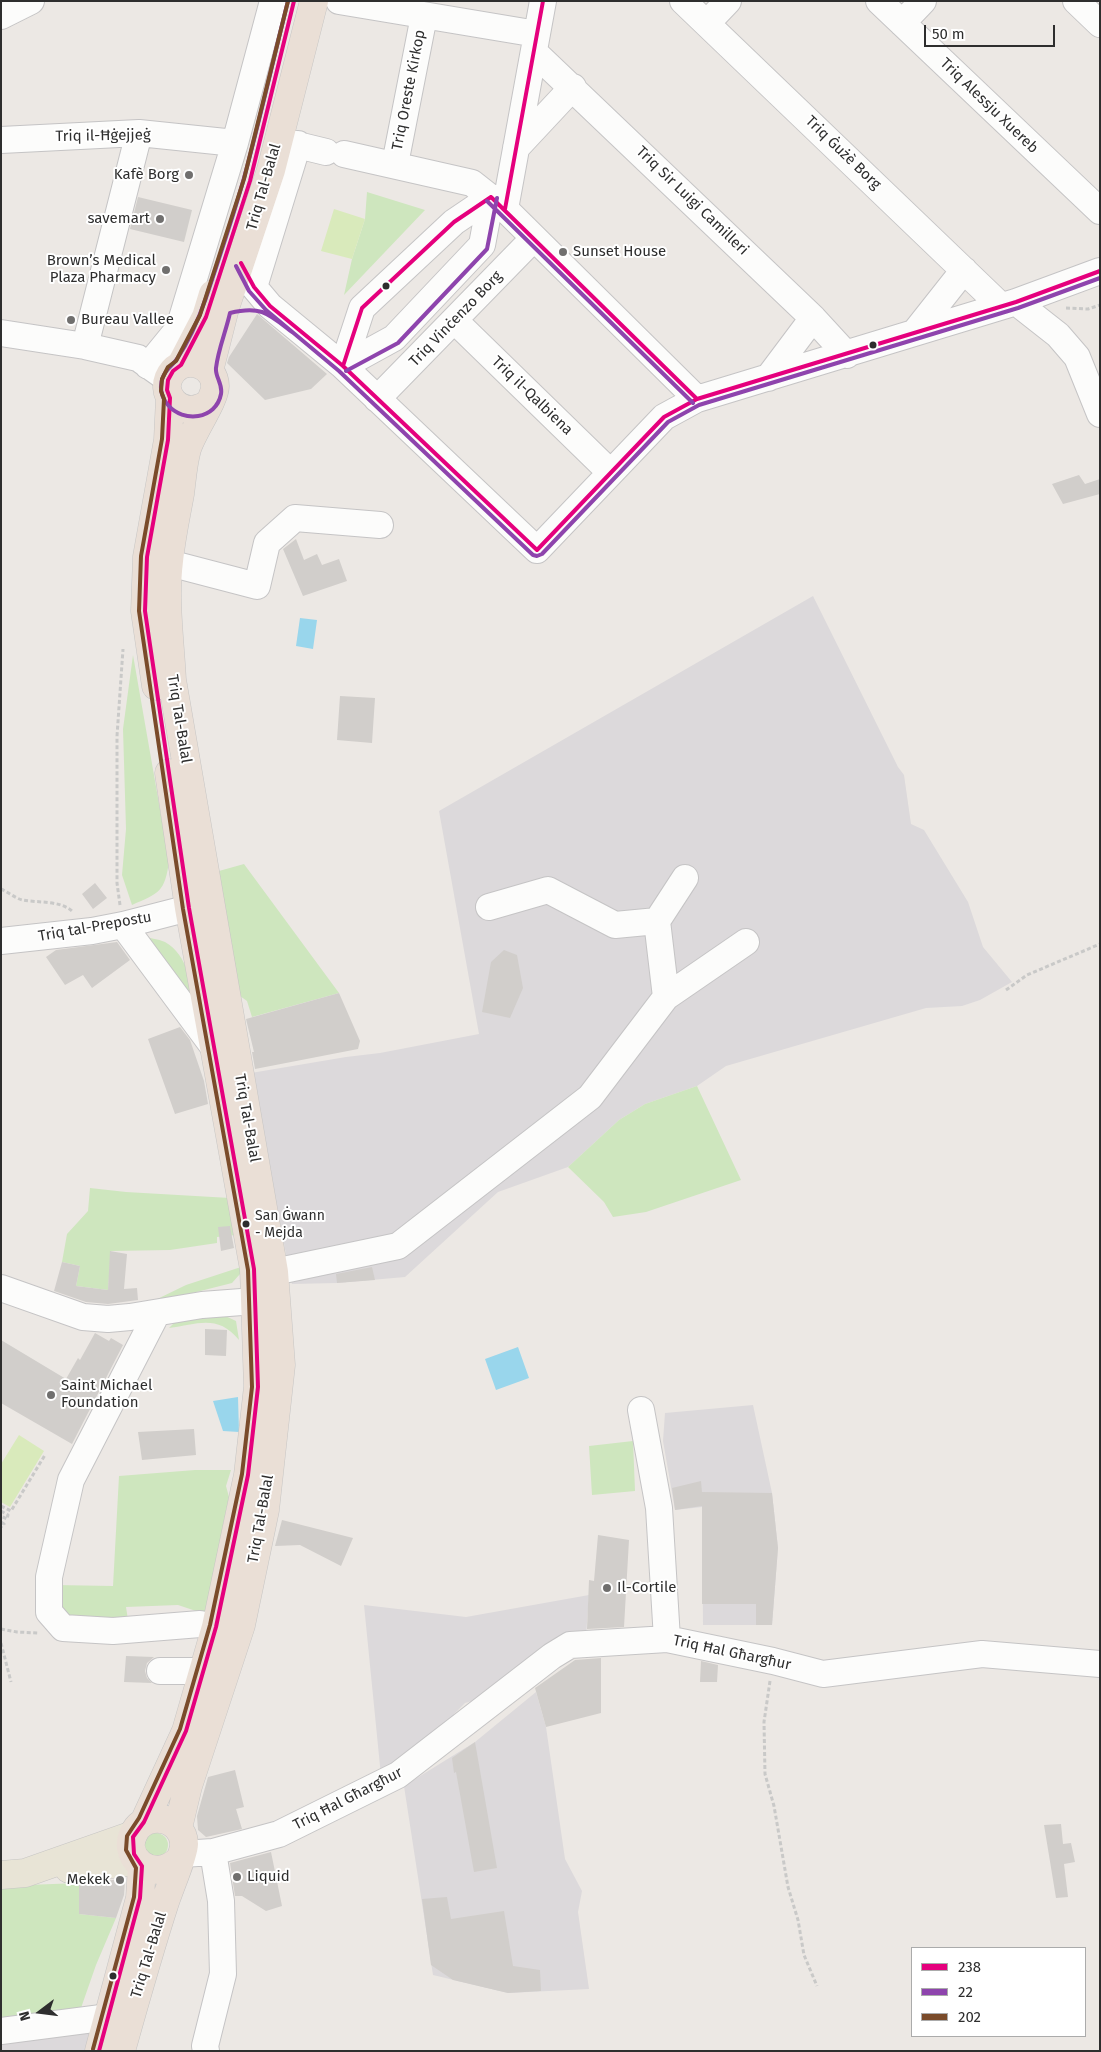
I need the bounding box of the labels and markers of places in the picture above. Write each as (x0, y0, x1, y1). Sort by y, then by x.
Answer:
place label: Kafè Borg (114, 166, 179, 184)
marker: Kafè Borg (183, 169, 195, 181)
place label: savemart (87, 210, 150, 228)
marker: savemart (154, 213, 166, 225)
place label: Sunset House (573, 243, 666, 261)
marker: Sunset House (557, 246, 569, 258)
place label: Brown’s Medical Plaza Pharmacy (47, 252, 156, 287)
marker: Brown’s Medical Plaza Pharmacy (160, 264, 172, 276)
unlabelled marker (381, 281, 391, 291)
place label: Bureau Vallee (81, 311, 174, 329)
marker: Bureau Vallee (65, 314, 77, 326)
unlabelled marker (868, 340, 878, 350)
place label: San Ġwann - Mejda (255, 1208, 325, 1240)
marker: San Ġwann - Mejda (241, 1219, 251, 1229)
place label: Saint Michael Foundation (61, 1377, 152, 1412)
marker: Saint Michael Foundation (45, 1389, 57, 1401)
place label: Il-Cortile (617, 1579, 677, 1597)
marker: Il-Cortile (601, 1582, 613, 1594)
place label: Liquid (247, 1868, 290, 1886)
place label: Mekek (67, 1871, 110, 1889)
marker: Liquid (231, 1871, 243, 1883)
marker: Mekek (114, 1874, 126, 1886)
unlabelled marker (108, 1971, 118, 1981)

